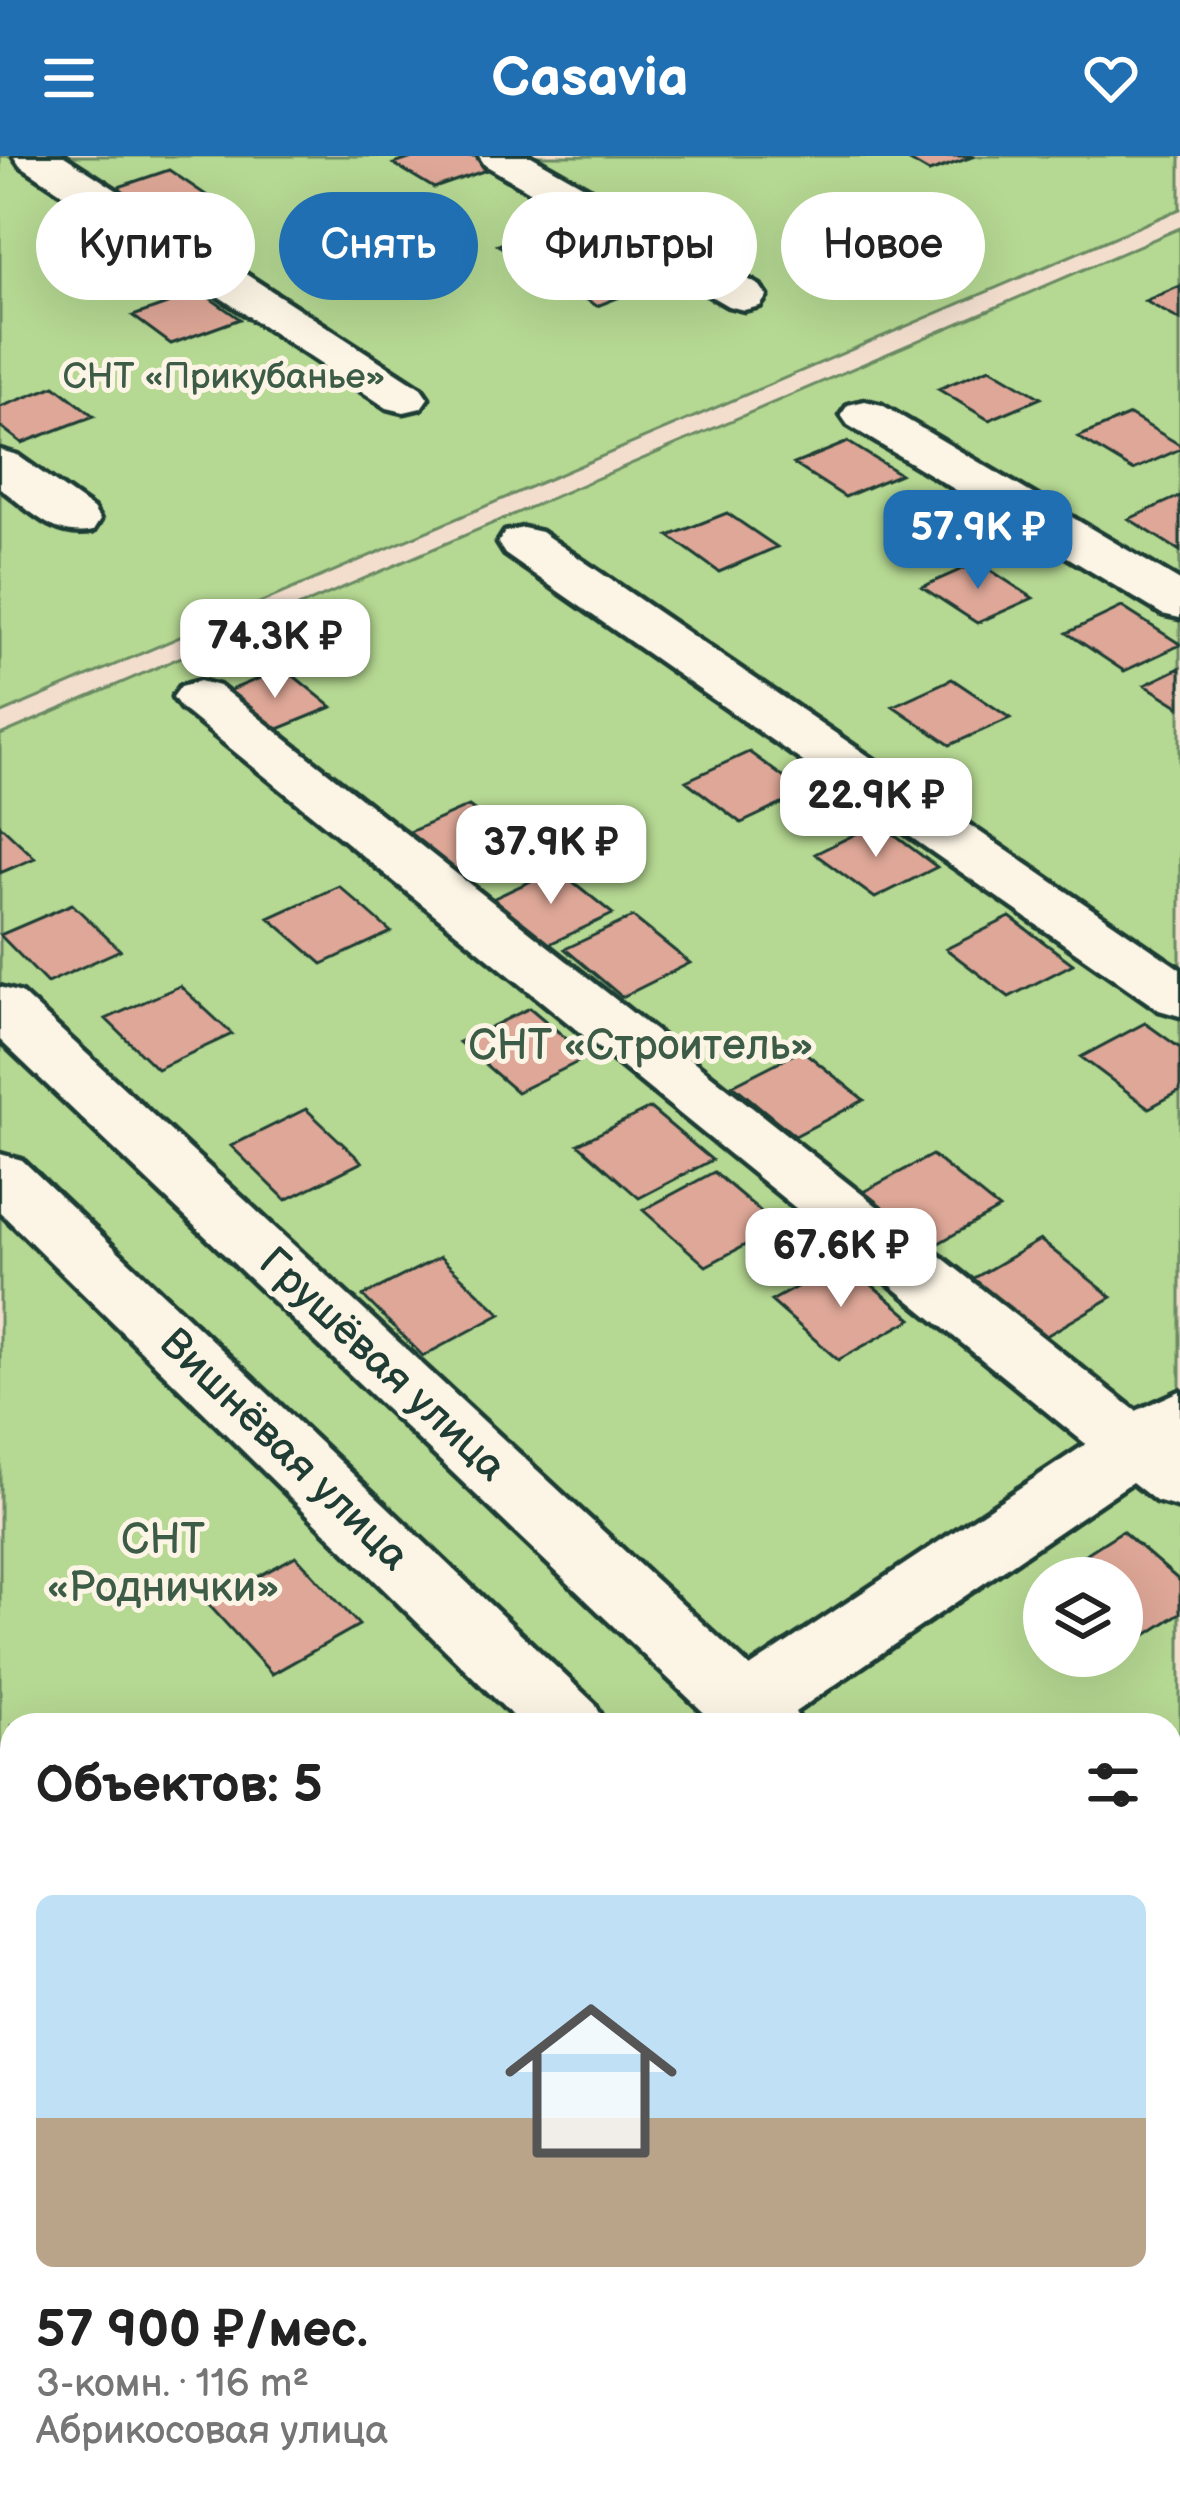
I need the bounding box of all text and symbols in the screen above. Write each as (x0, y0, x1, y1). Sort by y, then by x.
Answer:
icon: menu (36, 45, 102, 111)
icon: heart (1078, 45, 1144, 111)
text: Casavia (492, 46, 688, 111)
chip: Купить (36, 192, 255, 300)
chip: Снять (279, 192, 478, 300)
chip: Фильтры (502, 192, 757, 300)
chip: Новое (781, 192, 985, 300)
park label: СНТ «Прикубанье» (62, 356, 386, 399)
pin: 57.9K ₽ (867, 490, 1089, 592)
text: 57.9K ₽ (910, 505, 1046, 552)
pin: 74.3K ₽ (164, 599, 386, 701)
text: 74.3K ₽ (207, 614, 343, 661)
pin: 22.9K ₽ (765, 758, 987, 860)
text: 22.9K ₽ (807, 773, 945, 820)
pin: 37.9K ₽ (440, 805, 662, 907)
text: 37.9K ₽ (483, 820, 619, 867)
park label: СНТ «Строитель» (468, 1021, 814, 1072)
pin: 67.6K ₽ (730, 1208, 952, 1310)
text: 67.6K ₽ (772, 1223, 910, 1270)
street label: Грушёвая улица (248, 1237, 516, 1493)
street label: Вишнёвая улица (149, 1318, 419, 1582)
park label: СНТ «Роднички» (46, 1515, 280, 1614)
map controls (1023, 1557, 1143, 1677)
button: layers (1023, 1557, 1143, 1677)
icon: filters (1080, 1752, 1146, 1818)
text: Объектов: 5 (36, 1755, 323, 1816)
icon: home (483, 1973, 699, 2189)
text: 57 900 ₽/мес. (36, 2300, 368, 2361)
text: 3-комн. · 116 m² (36, 2361, 309, 2408)
text: Абрикосовая улица (36, 2408, 388, 2455)

